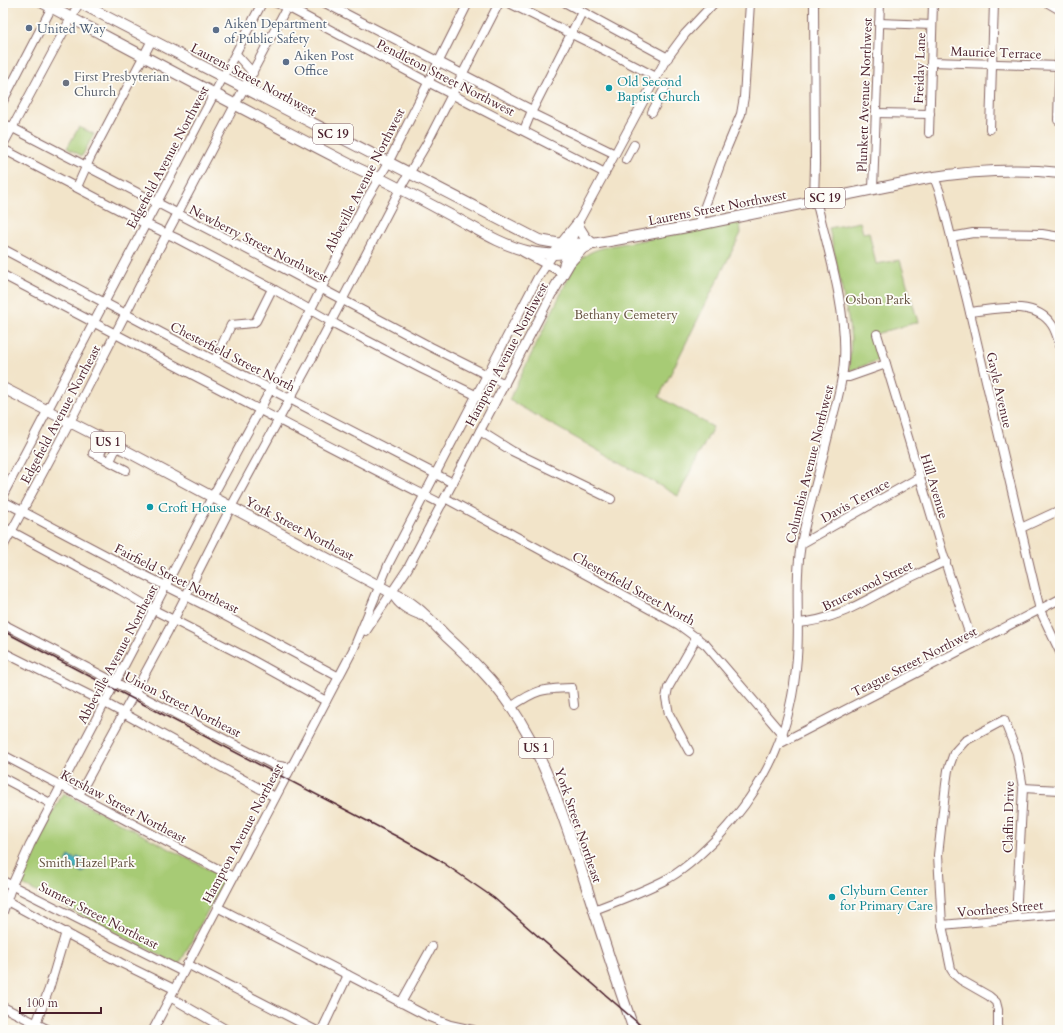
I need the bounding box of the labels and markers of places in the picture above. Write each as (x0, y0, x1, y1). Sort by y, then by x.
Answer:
place label: Aiken Department of Public Safety (224, 15, 327, 48)
place label: United Way (37, 20, 106, 38)
marker: United Way (24, 23, 34, 33)
marker: Aiken Department of Public Safety (211, 25, 221, 35)
place label: Aiken Post Office (294, 47, 354, 80)
marker: Aiken Post Office (281, 57, 291, 67)
place label: First Presbyterian Church (74, 68, 170, 101)
place label: Old Second Baptist Church (617, 73, 700, 106)
marker: First Presbyterian Church (61, 78, 71, 88)
marker: Old Second Baptist Church (604, 83, 614, 93)
place label: Croft House (158, 499, 227, 517)
marker: Croft House (145, 502, 155, 512)
place label: Clyburn Center for Primary Care (840, 882, 933, 915)
marker: Clyburn Center for Primary Care (827, 892, 837, 902)

